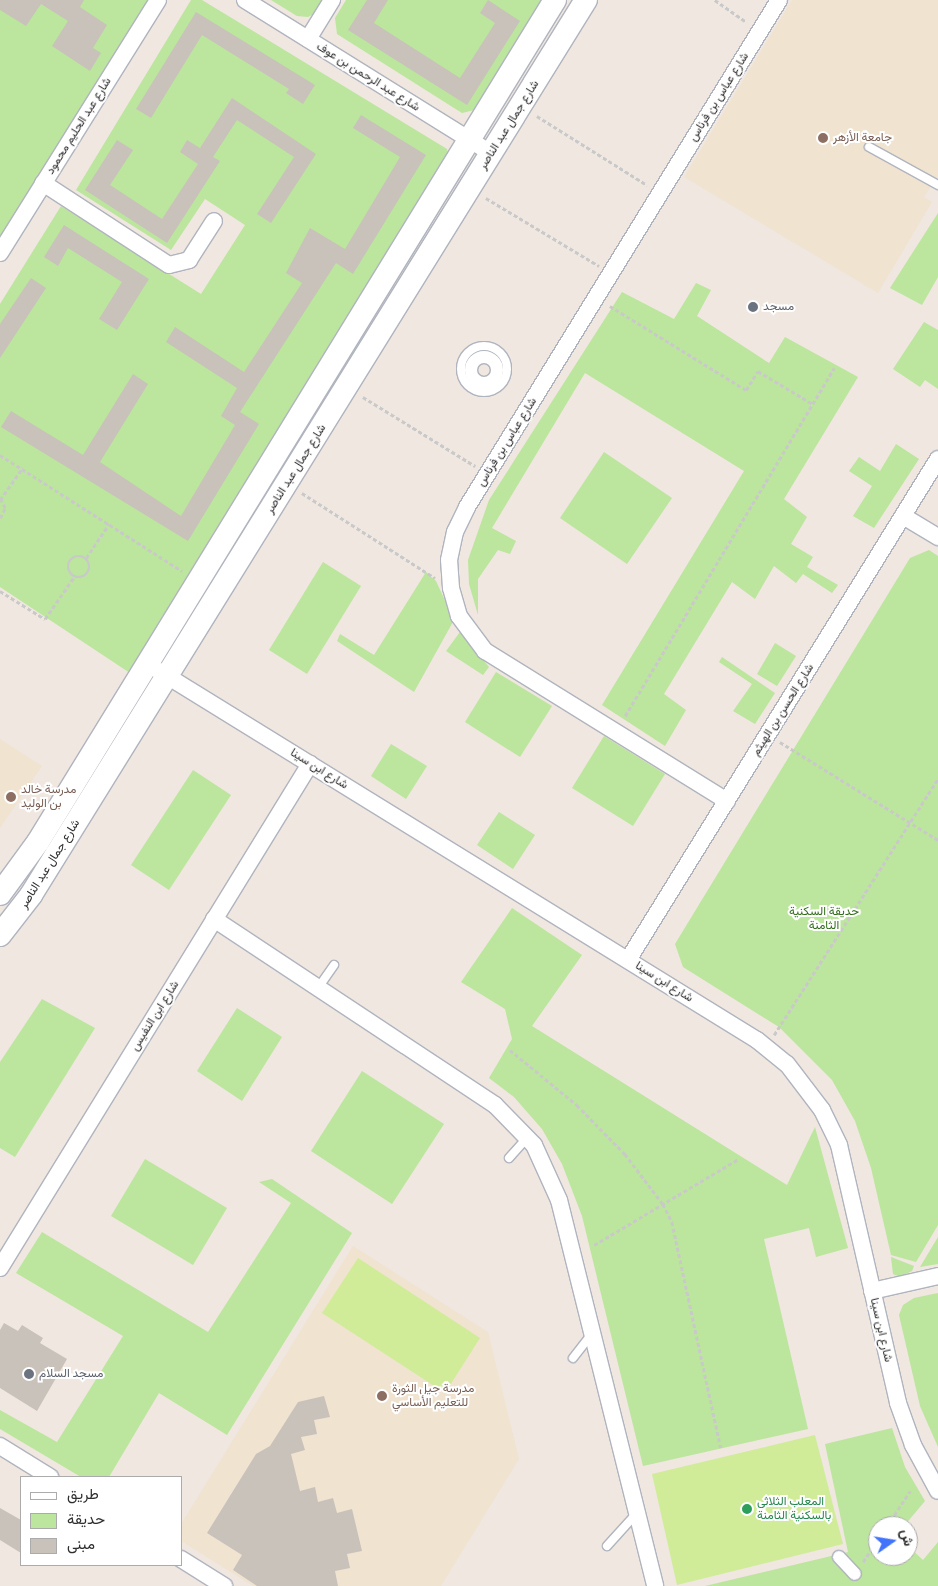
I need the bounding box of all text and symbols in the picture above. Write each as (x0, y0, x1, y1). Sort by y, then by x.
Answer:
street label: شارع عبد الرحمن بن عوف (314, 39, 422, 115)
street label: شارع عباس بن فرناس (686, 50, 752, 144)
street label: شارع عبد الحليم محمود (43, 75, 115, 177)
street label: شارع جمال عبد الناصر (476, 78, 542, 172)
place label: جامعة الأزهر (833, 131, 892, 145)
marker: جامعة الأزهر (817, 132, 829, 144)
place label: مسجد (763, 300, 794, 314)
marker: مسجد (747, 301, 759, 313)
street label: شارع عباس بن فرناس (474, 395, 540, 489)
street label: شارع جمال عبد الناصر (263, 422, 329, 516)
street label: شارع الحسن بن الهيثم (749, 661, 817, 759)
street label: شارع ابن سينا (287, 746, 351, 792)
place label: مدرسة خالد بن الوليد (21, 783, 76, 811)
marker: مدرسة خالد بن الوليد (5, 791, 17, 803)
street label: شارع جمال عبد الناصر (17, 817, 83, 911)
park label: حديقة السكنية الثامنة (789, 905, 859, 933)
street label: شارع ابن سينا (632, 959, 696, 1005)
street label: شارع ابن النفيس (128, 978, 182, 1054)
street label: شارع ابن سينا (867, 1297, 895, 1363)
place label: مسجد السلام (39, 1367, 103, 1381)
marker: مسجد السلام (23, 1368, 35, 1380)
place label: مدرسة جيل الثورة للتعليم الأساسي (392, 1382, 474, 1410)
marker: مدرسة جيل الثورة للتعليم الأساسي (376, 1390, 388, 1402)
legend (20, 1476, 182, 1566)
text: طريق (67, 1485, 99, 1503)
place label: المعلب الثلاثي بالسكنية الثامنة (757, 1495, 831, 1523)
marker: المعلب الثلاثي بالسكنية الثامنة (741, 1503, 753, 1515)
text: حديقة (67, 1510, 105, 1528)
north arrow (868, 1516, 918, 1566)
text: ش (897, 1528, 917, 1548)
text: مبنى (67, 1535, 95, 1553)

